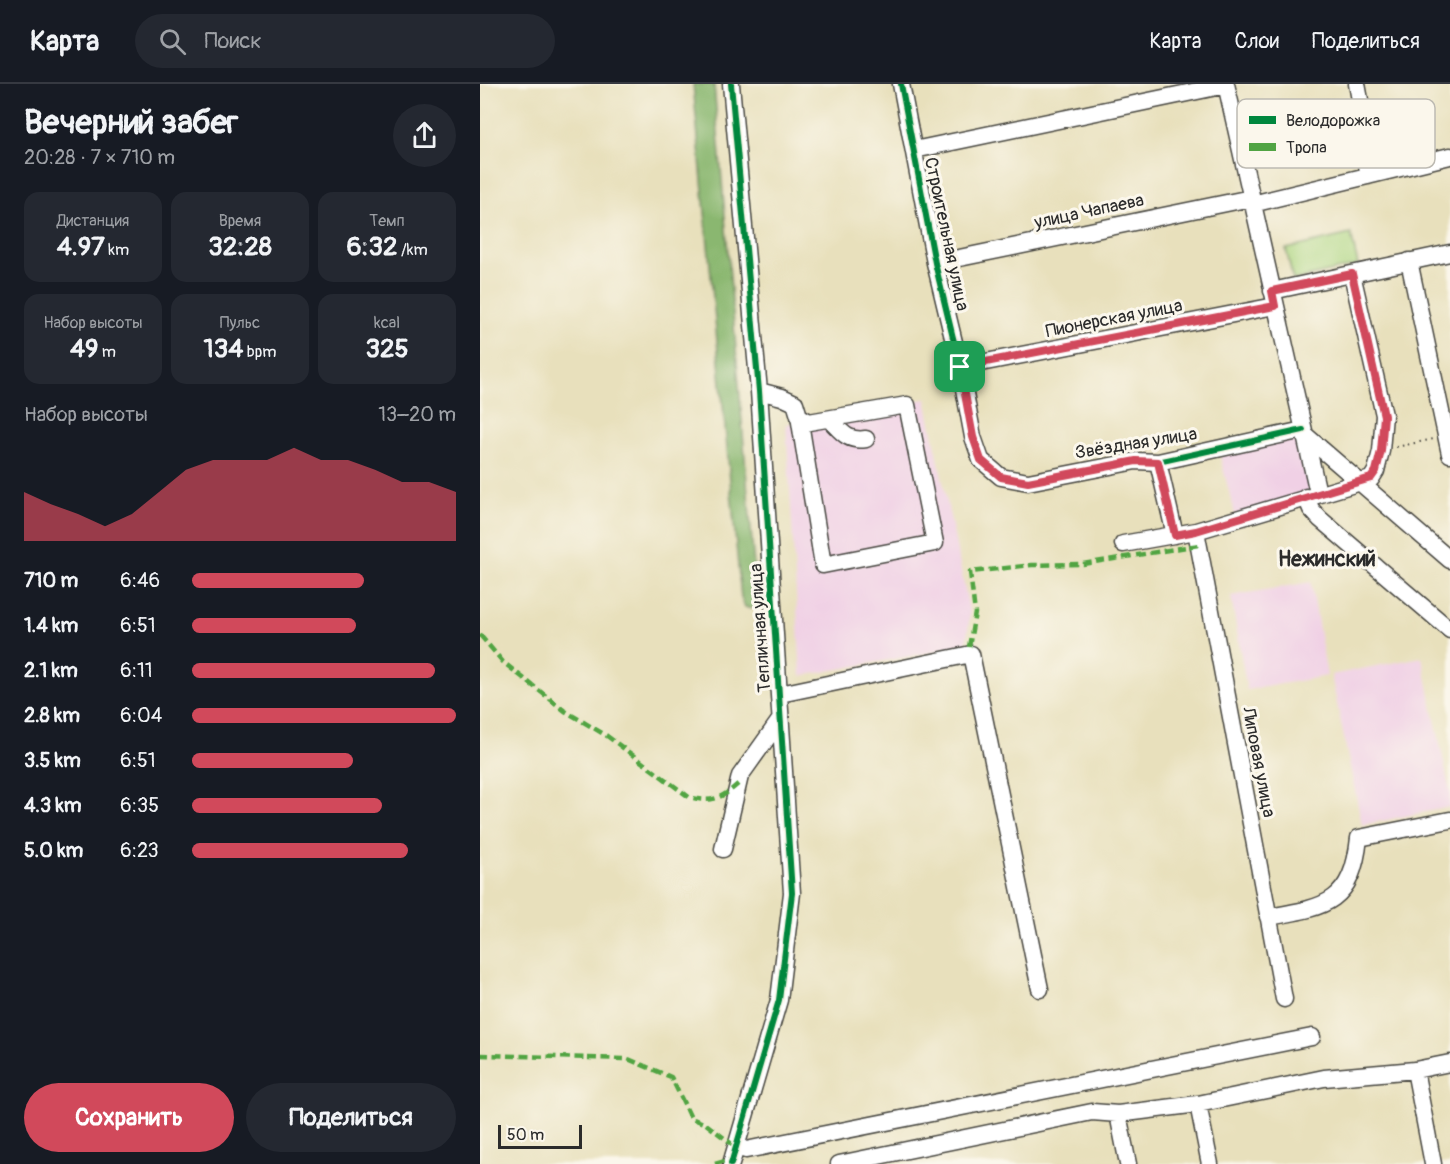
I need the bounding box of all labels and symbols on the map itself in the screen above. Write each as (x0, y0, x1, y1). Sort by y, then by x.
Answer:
legend (1237, 99, 1435, 168)
text: Велодорожка (1286, 111, 1380, 131)
text: Тропа (1286, 138, 1327, 158)
street label: Строительная улица (919, 155, 974, 313)
street label: улица Чапаева (1031, 189, 1146, 235)
street label: Пионерская улица (1044, 294, 1184, 343)
pin (934, 341, 985, 392)
street label: Звёздная улица (1073, 422, 1199, 465)
district label: Нежинский (1278, 546, 1376, 573)
street label: Тепличная улица (745, 563, 776, 693)
street label: Липовая улица (1236, 704, 1280, 819)
scale bar (498, 1122, 582, 1150)

